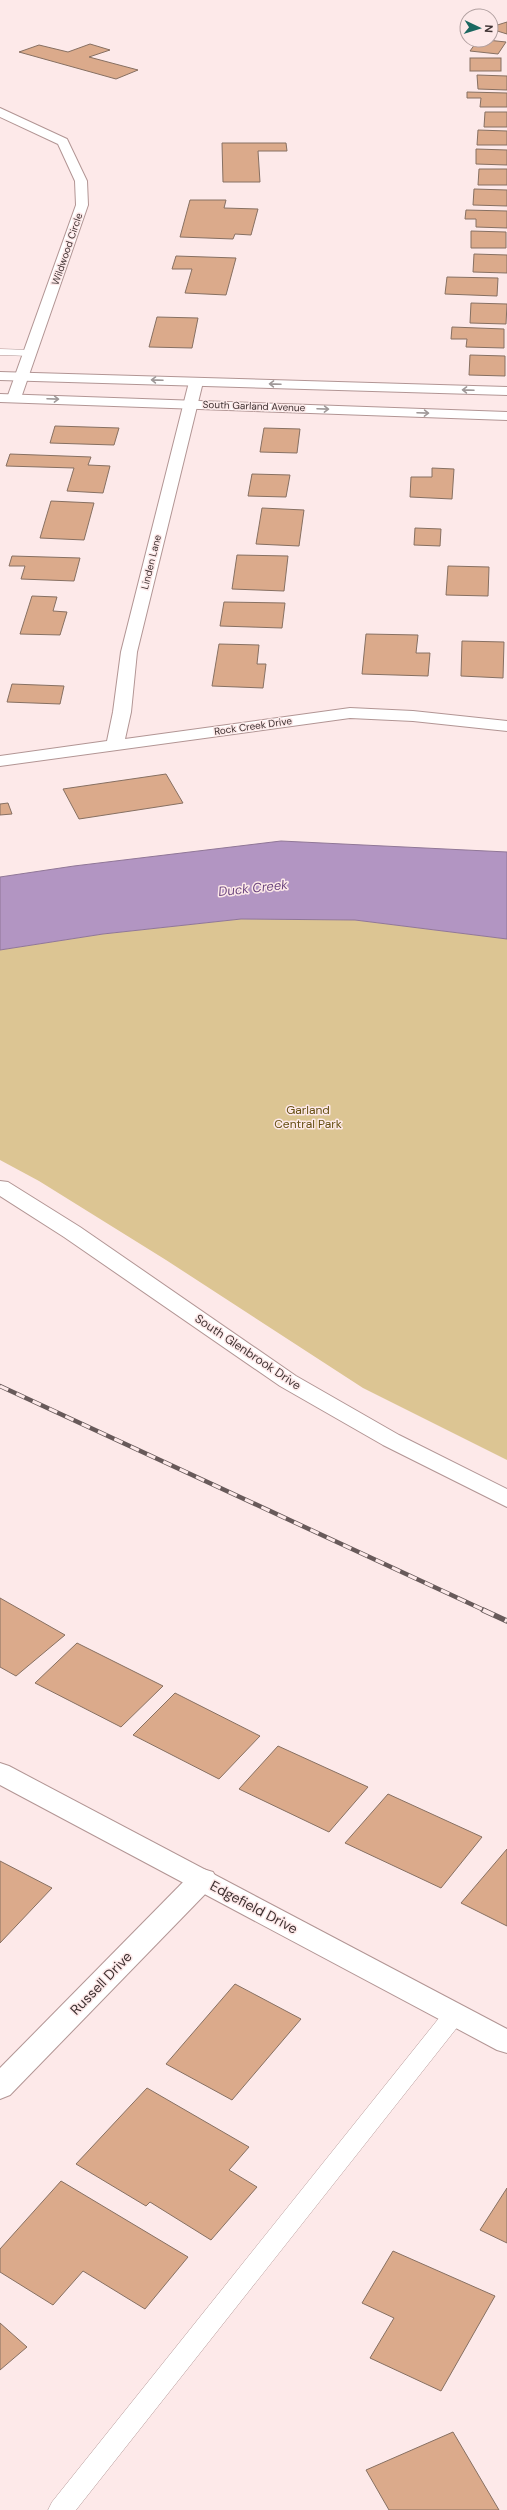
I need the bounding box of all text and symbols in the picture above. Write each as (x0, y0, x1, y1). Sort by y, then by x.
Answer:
north arrow (459, 8, 499, 48)
text: N (482, 24, 496, 33)
street label: Wildwood Circle (49, 211, 86, 287)
one-way arrow (151, 377, 164, 384)
one-way arrow (269, 380, 282, 388)
one-way arrow (462, 386, 475, 394)
one-way arrow (46, 396, 59, 403)
street label: South Garland Avenue (202, 398, 306, 414)
one-way arrow (316, 405, 329, 413)
one-way arrow (416, 409, 429, 416)
street label: Linden Lane (138, 533, 164, 591)
street label: Rock Creek Drive (213, 714, 293, 738)
water label: Duck Creek (217, 876, 289, 900)
park label: Garland Central Park (274, 1102, 342, 1132)
street label: South Glenbrook Drive (192, 1310, 304, 1394)
street label: Edgefield Drive (207, 1876, 301, 1938)
street label: Russell Drive (66, 1947, 136, 2019)

